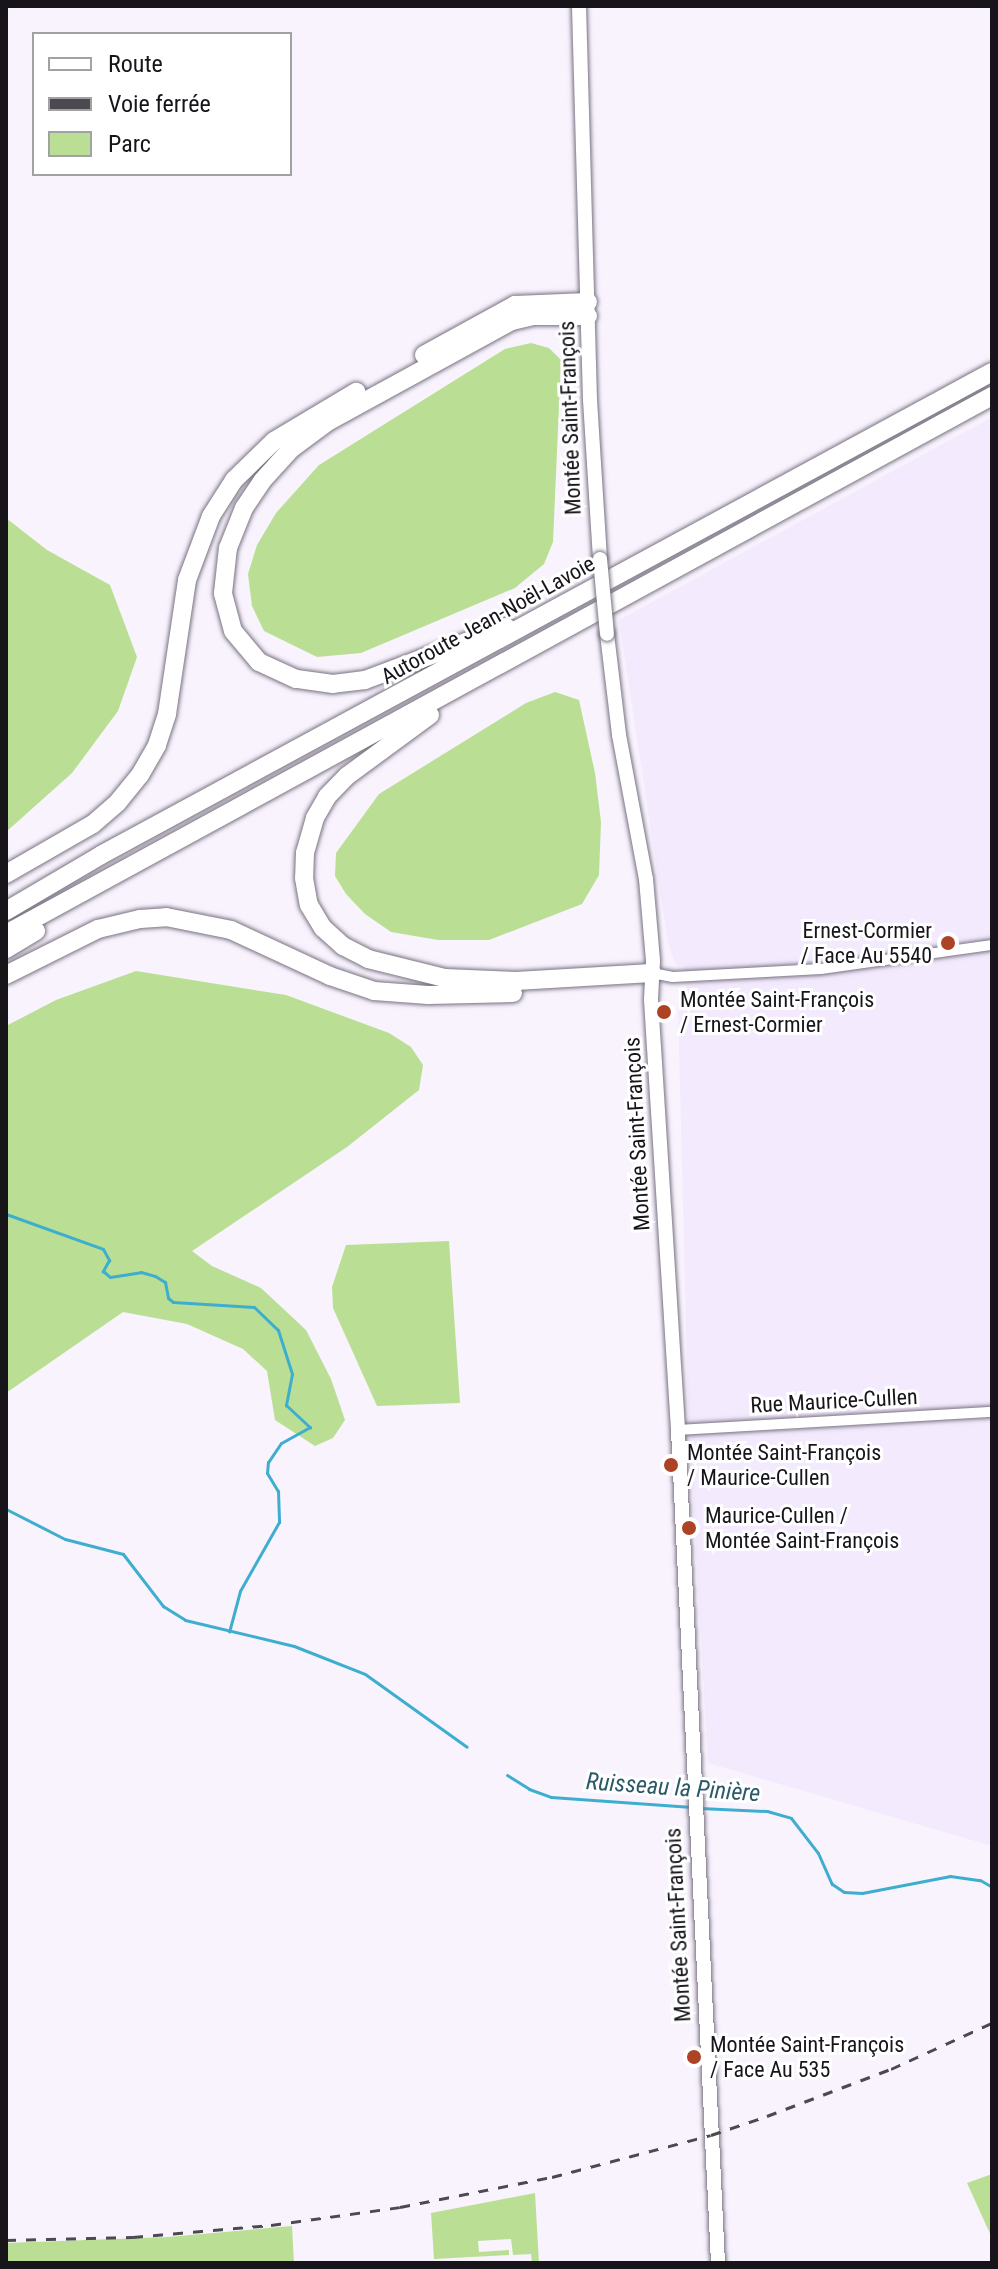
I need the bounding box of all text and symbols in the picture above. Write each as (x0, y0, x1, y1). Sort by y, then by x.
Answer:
legend (32, 32, 292, 176)
text: Route (108, 50, 163, 78)
text: Voie ferrée (108, 90, 211, 118)
text: Parc (108, 130, 151, 158)
street label: Montée Saint-François (553, 321, 587, 515)
street label: Autoroute Jean-Noël-Lavoie (377, 550, 599, 690)
place label: Ernest-Cormier / Face Au 5540 (801, 917, 932, 968)
marker: Ernest-Cormier / Face Au 5540 (939, 934, 957, 952)
place label: Montée Saint-François / Ernest-Cormier (680, 986, 874, 1038)
marker: Montée Saint-François / Ernest-Cormier (655, 1003, 673, 1021)
street label: Montée Saint-François (619, 1036, 655, 1232)
street label: Rue Maurice-Cullen (750, 1383, 918, 1419)
place label: Montée Saint-François / Maurice-Cullen (687, 1439, 881, 1490)
marker: Montée Saint-François / Maurice-Cullen (662, 1456, 680, 1474)
place label: Maurice-Cullen / Montée Saint-François (705, 1502, 899, 1554)
marker: Maurice-Cullen / Montée Saint-François (680, 1519, 698, 1537)
water label: Ruisseau la Pinière (585, 1768, 761, 1808)
street label: Montée Saint-François (660, 1827, 696, 2023)
place label: Montée Saint-François / Face Au 535 (710, 2031, 904, 2082)
marker: Montée Saint-François / Face Au 535 (685, 2048, 703, 2066)

